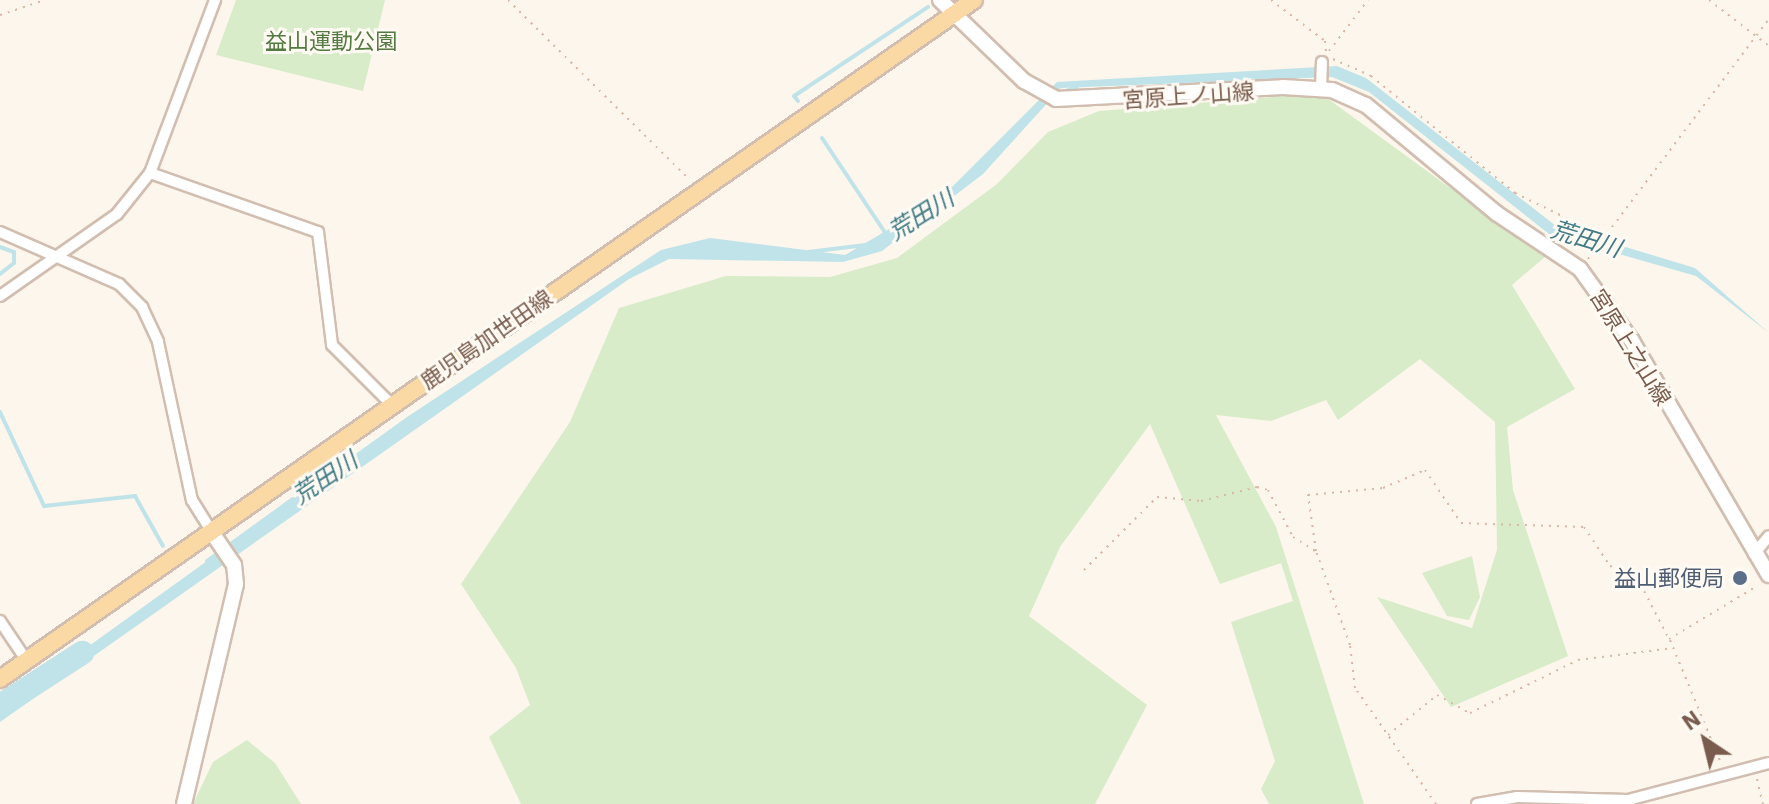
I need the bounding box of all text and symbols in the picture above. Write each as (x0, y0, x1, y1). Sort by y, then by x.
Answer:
park label: 益山運動公園 (265, 28, 397, 54)
street label: 宮原上ノ山線 (1121, 77, 1255, 113)
water label: 荒田川 (883, 184, 959, 246)
water label: 荒田川 (1547, 215, 1625, 263)
street label: 鹿児島加世田線 (415, 284, 557, 394)
street label: 宮原上之山線 (1585, 284, 1677, 410)
water label: 荒田川 (287, 446, 363, 510)
place label: 益山郵便局 (1614, 565, 1724, 591)
marker: 益山郵便局 (1731, 569, 1749, 587)
north arrow (1665, 700, 1745, 780)
text: N (1676, 703, 1706, 736)

